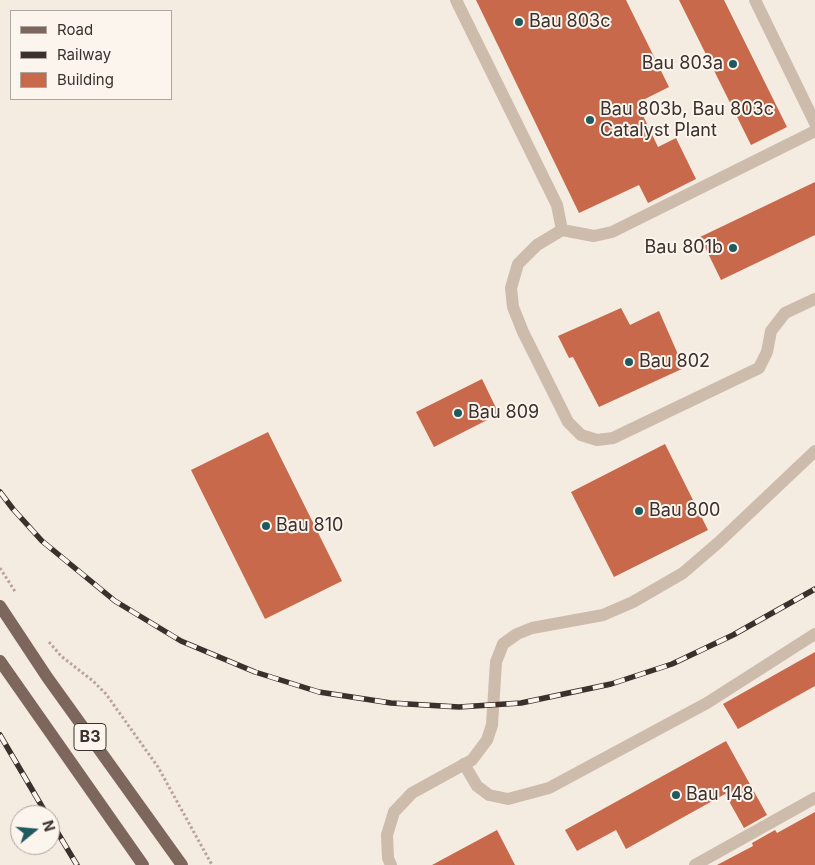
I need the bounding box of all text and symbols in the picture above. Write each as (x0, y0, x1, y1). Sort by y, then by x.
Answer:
legend (10, 10, 172, 100)
place label: Bau 803c (529, 11, 610, 33)
marker: Bau 803c (513, 16, 525, 28)
text: Road (57, 20, 93, 39)
text: Railway (57, 45, 111, 64)
place label: Bau 803a (642, 53, 723, 75)
marker: Bau 803a (727, 58, 739, 70)
text: Building (57, 70, 114, 89)
place label: Bau 803b, Bau 803c Catalyst Plant (600, 99, 774, 142)
marker: Bau 803b, Bau 803c Catalyst Plant (584, 114, 596, 126)
place label: Bau 801b (645, 237, 723, 259)
marker: Bau 801b (727, 242, 739, 254)
place label: Bau 802 (639, 351, 710, 373)
marker: Bau 802 (623, 356, 635, 368)
place label: Bau 809 (468, 402, 539, 424)
marker: Bau 809 (452, 407, 464, 419)
place label: Bau 800 (649, 500, 720, 522)
marker: Bau 800 (633, 505, 645, 517)
place label: Bau 810 (276, 515, 343, 537)
marker: Bau 810 (260, 520, 272, 532)
road number: B3 (74, 724, 106, 750)
place label: Bau 148 (686, 784, 754, 806)
marker: Bau 148 (670, 789, 682, 801)
north arrow (10, 805, 60, 855)
text: N (39, 818, 59, 833)

